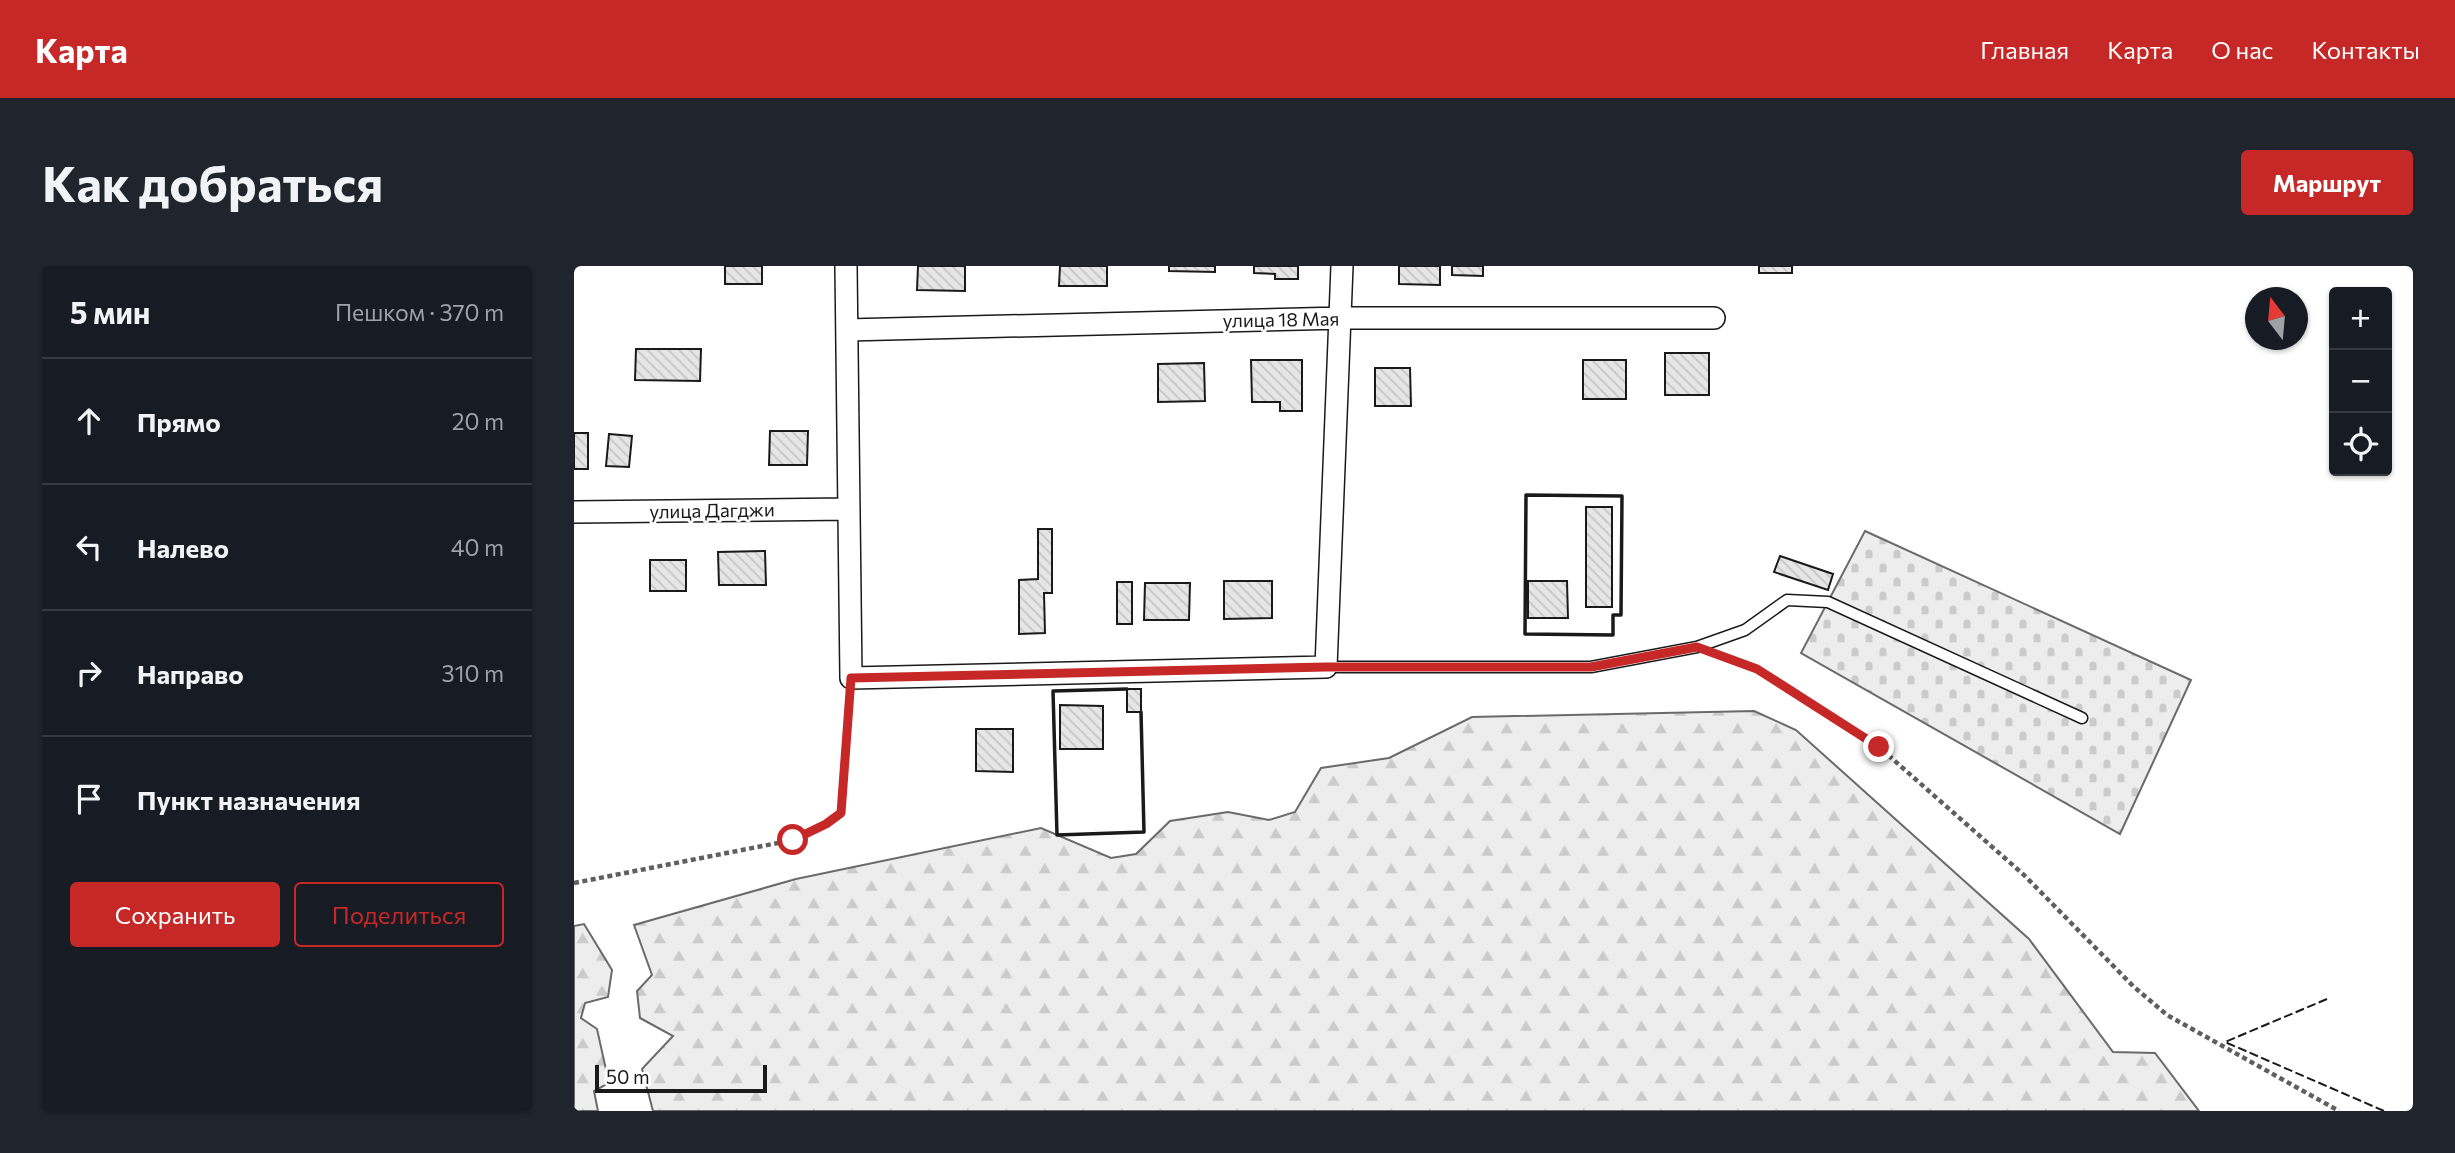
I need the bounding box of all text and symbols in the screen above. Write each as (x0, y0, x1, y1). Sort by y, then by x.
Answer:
text: Карта (35, 29, 128, 70)
text: Главная (1980, 35, 2069, 64)
text: Карта (2107, 35, 2173, 64)
text: О нас (2211, 35, 2273, 64)
text: Контакты (2311, 35, 2420, 64)
button: Маршрут (2241, 150, 2413, 215)
text: Как добраться (42, 152, 383, 212)
north arrow (2245, 287, 2308, 350)
map controls (2329, 287, 2392, 476)
button: + (2329, 287, 2392, 350)
text: 5 мин (70, 293, 150, 330)
text: Пешком · 370 m (335, 298, 504, 326)
street label: улица 18 Мая (1222, 306, 1340, 332)
button: − (2329, 350, 2392, 413)
icon: ahead (70, 402, 108, 440)
text: Прямо (137, 406, 221, 437)
text: 20 m (452, 407, 504, 435)
button: locate (2329, 413, 2392, 476)
street label: улица Дагджи (649, 497, 775, 523)
icon: left (70, 528, 108, 566)
text: Налево (137, 532, 229, 563)
text: 40 m (451, 533, 504, 561)
icon: right (70, 654, 108, 692)
text: Направо (137, 658, 244, 689)
text: 310 m (442, 659, 504, 687)
route end (1863, 731, 1894, 762)
icon: arrive (70, 780, 108, 818)
text: Пункт назначения (137, 784, 361, 815)
route start (777, 824, 808, 855)
button: Сохранить (70, 882, 280, 947)
button: Поделиться (294, 882, 504, 947)
scale bar (595, 1062, 766, 1094)
text: 50 m (606, 1065, 650, 1088)

